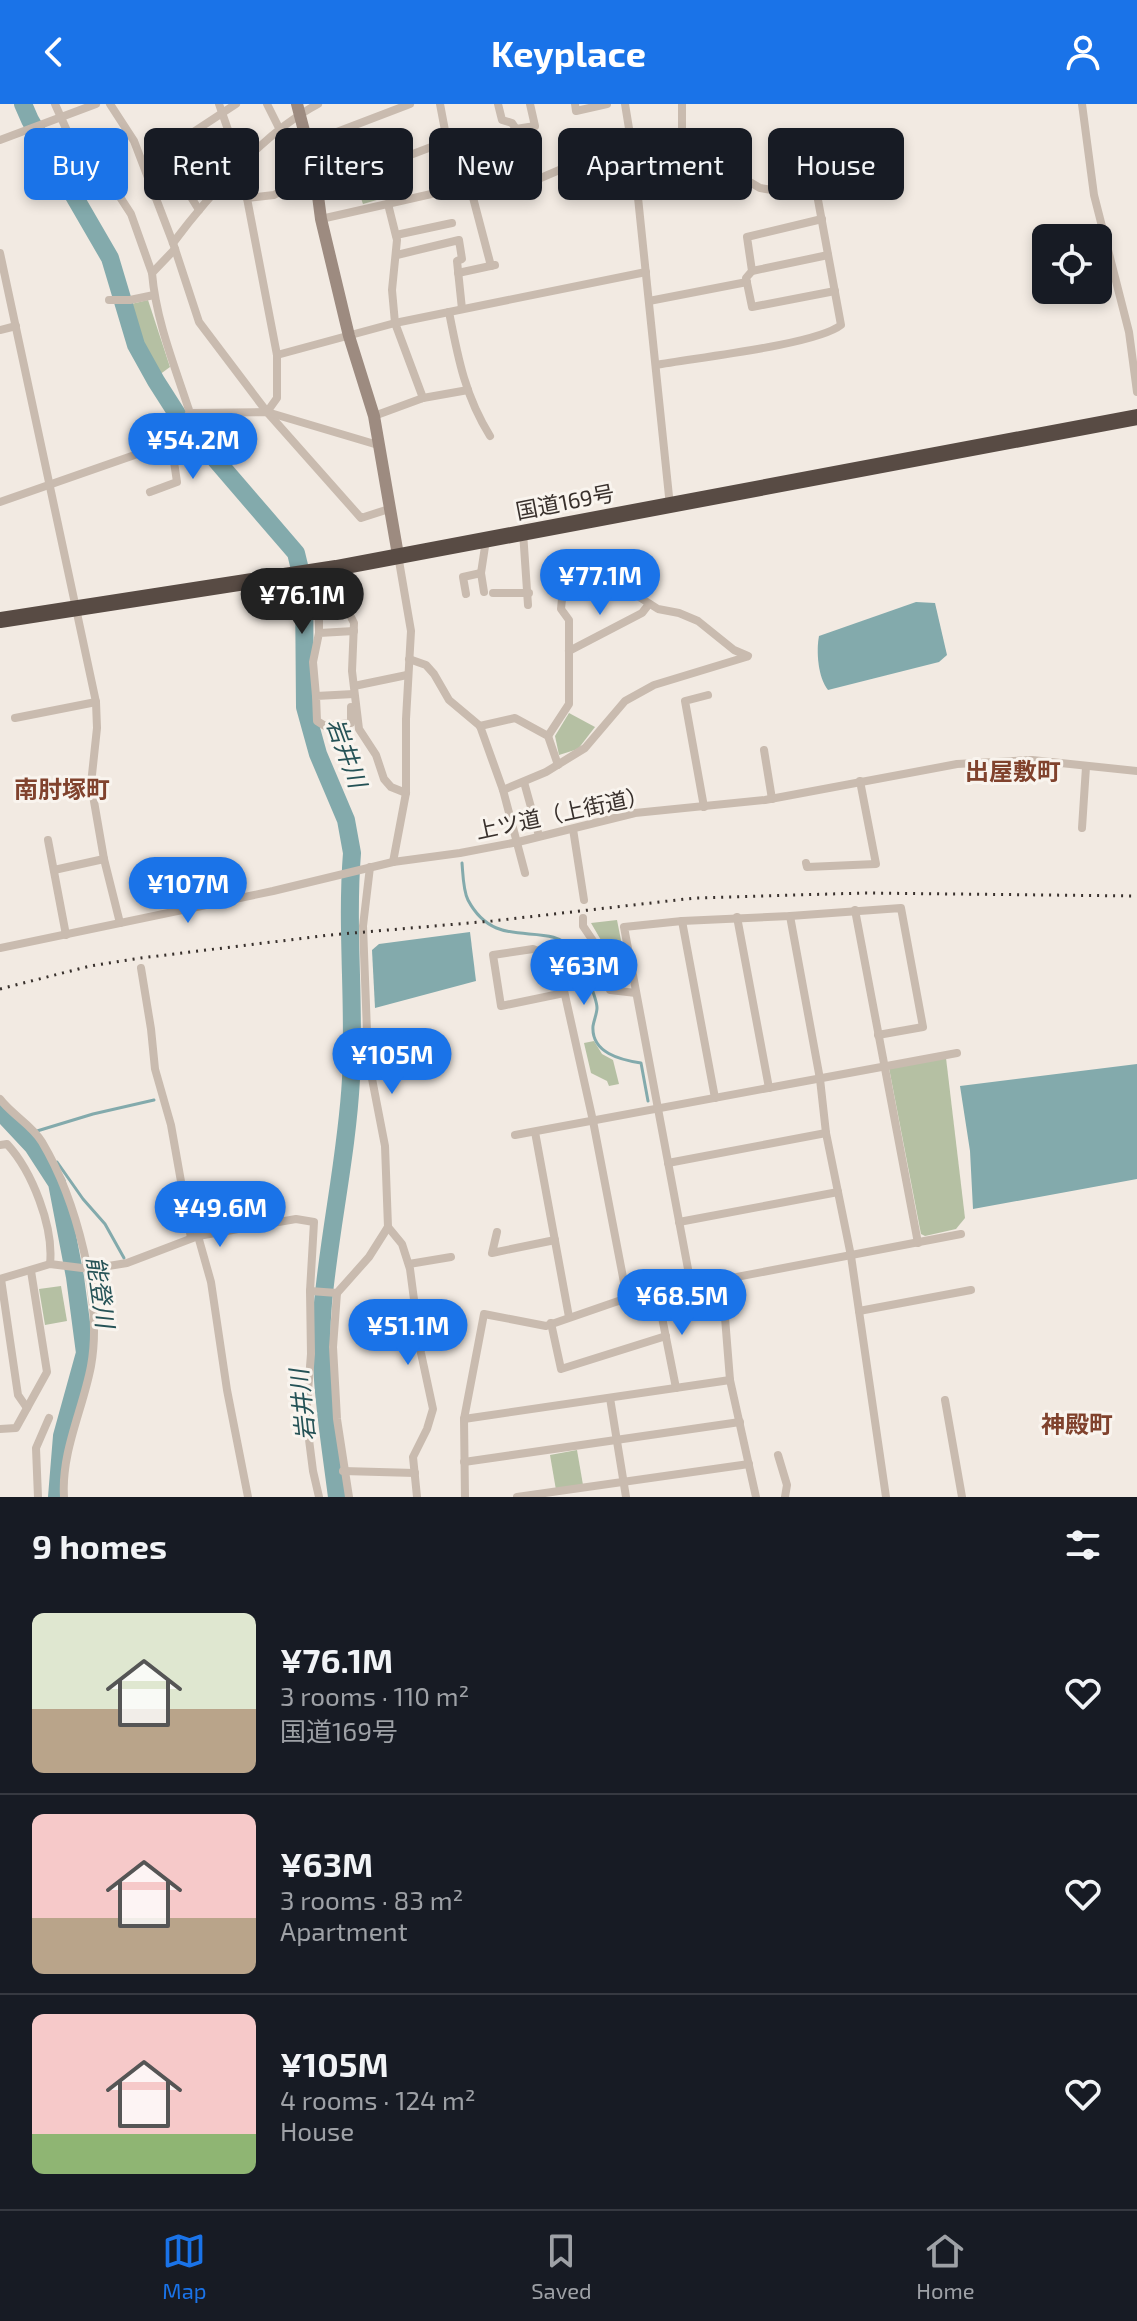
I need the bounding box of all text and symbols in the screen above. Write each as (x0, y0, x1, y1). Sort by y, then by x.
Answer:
icon: back (32, 30, 76, 74)
icon: person (1061, 30, 1105, 74)
text: Keyplace (491, 31, 646, 74)
chip: Buy (24, 128, 128, 200)
chip: Rent (144, 128, 259, 200)
chip: Filters (275, 128, 413, 200)
chip: New (429, 128, 542, 200)
chip: Apartment (558, 128, 752, 200)
chip: House (768, 128, 904, 200)
map controls (1032, 224, 1112, 304)
button: locate (1032, 224, 1112, 304)
pin: ¥54.2M (128, 413, 258, 481)
text: ¥54.2M (146, 423, 240, 454)
street label: 国道169号 (513, 479, 616, 523)
pin: ¥77.1M (535, 549, 665, 617)
text: ¥77.1M (558, 559, 642, 590)
pin: ¥76.1M (237, 568, 367, 636)
text: ¥76.1M (259, 578, 345, 609)
water label: 岩井川 (321, 714, 374, 794)
district label: 出屋敷町 (965, 756, 1061, 785)
district label: 南肘塚町 (14, 774, 110, 803)
street label: 上ツ道（上街道） (473, 781, 651, 843)
pin: ¥107M (132, 857, 244, 925)
text: ¥107M (147, 867, 229, 898)
pin: ¥63M (537, 939, 631, 1007)
text: ¥63M (548, 949, 620, 980)
pin: ¥105M (336, 1028, 448, 1096)
text: ¥105M (350, 1038, 434, 1069)
pin: ¥49.6M (155, 1181, 285, 1249)
text: ¥49.6M (173, 1191, 267, 1222)
water label: 能登川 (82, 1254, 121, 1332)
pin: ¥68.5M (617, 1269, 747, 1337)
text: ¥68.5M (635, 1279, 729, 1310)
pin: ¥51.1M (343, 1299, 473, 1367)
text: ¥51.1M (366, 1309, 450, 1340)
water label: 岩井川 (283, 1365, 320, 1442)
district label: 神殿町 (1041, 1409, 1113, 1438)
icon: filters (1061, 1523, 1105, 1567)
text: 9 homes (32, 1525, 167, 1566)
text: ¥76.1M (280, 1639, 393, 1680)
icon: home (96, 1645, 192, 1741)
icon: heart (1061, 1671, 1105, 1715)
text: 3 rooms · 110 m² (280, 1680, 469, 1711)
text: 国道169号 (280, 1715, 398, 1746)
text: ¥63M (280, 1843, 373, 1884)
icon: home (96, 1846, 192, 1942)
icon: heart (1061, 1872, 1105, 1916)
text: 3 rooms · 83 m² (280, 1884, 463, 1915)
text: Apartment (280, 1915, 408, 1946)
text: ¥105M (280, 2043, 389, 2084)
icon: home (96, 2046, 192, 2142)
icon: heart (1061, 2072, 1105, 2116)
text: 4 rooms · 124 m² (280, 2084, 475, 2115)
text: House (280, 2115, 354, 2146)
tab: Map (162, 2229, 207, 2303)
tab: Saved (531, 2229, 592, 2303)
tab: Home (916, 2229, 975, 2303)

